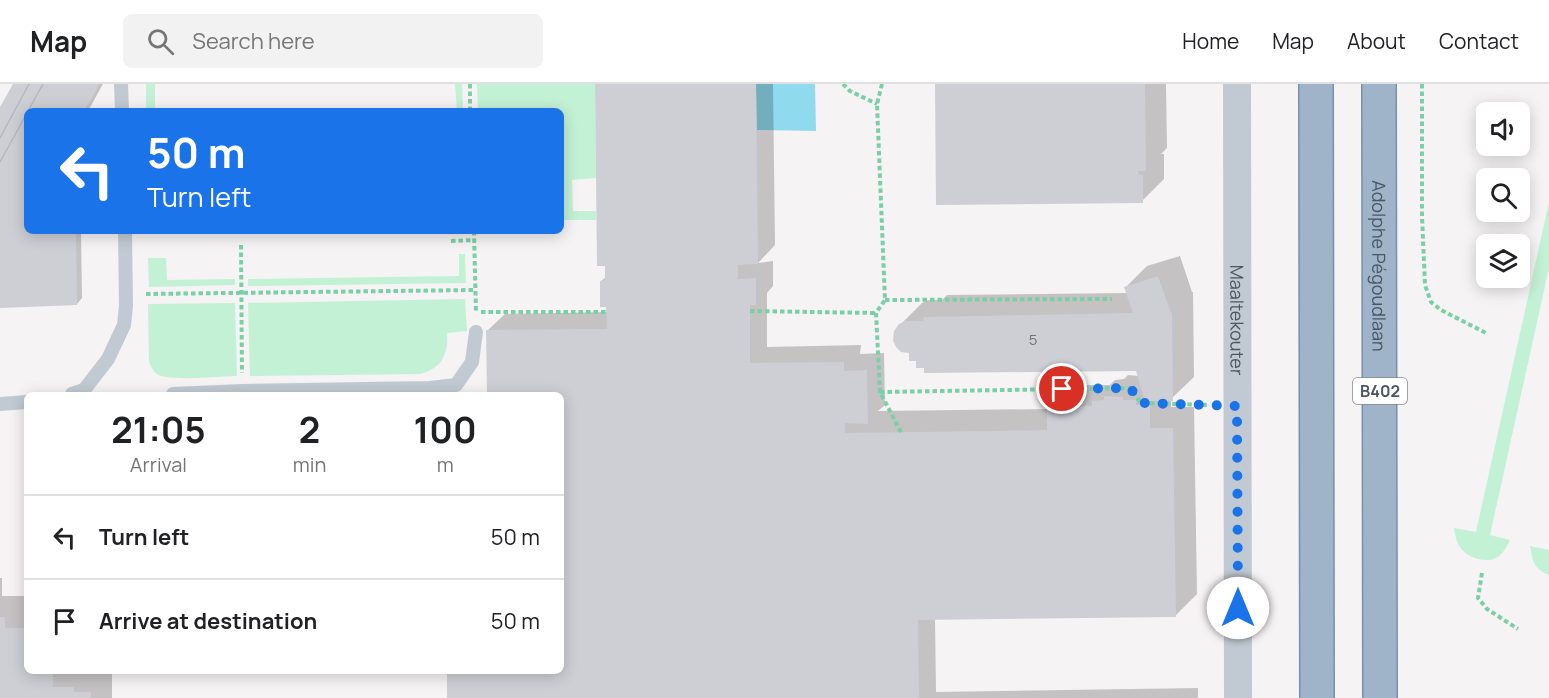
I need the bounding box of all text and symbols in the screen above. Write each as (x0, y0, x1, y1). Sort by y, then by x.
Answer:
search box (123, 14, 543, 68)
text: Map (30, 22, 87, 60)
icon: search (144, 25, 177, 58)
text: Search here (192, 26, 315, 56)
text: Home (1182, 27, 1239, 55)
text: Map (1272, 27, 1314, 55)
text: About (1347, 27, 1406, 55)
text: Contact (1439, 27, 1519, 55)
map controls (1476, 102, 1530, 288)
button: sound (1476, 102, 1530, 156)
text: 50 m (147, 123, 245, 181)
icon: left (48, 132, 126, 210)
button: search (1476, 168, 1530, 222)
text: Turn left (147, 178, 251, 215)
street label: Adolphe Pégoudlaan (1367, 180, 1391, 352)
button: layers (1476, 234, 1530, 288)
street label: Maaltekouter (1225, 265, 1249, 376)
house number: 5 (1029, 329, 1037, 350)
pin (1036, 363, 1087, 414)
icon: arrive (1045, 372, 1078, 405)
road number: B402 (1353, 378, 1407, 404)
text: 21:05 (111, 405, 206, 454)
text: 2 (299, 405, 320, 454)
text: 100 (414, 405, 477, 454)
text: Arrival (130, 451, 187, 478)
text: min (293, 451, 326, 478)
text: m (437, 451, 454, 478)
icon: left (48, 521, 81, 554)
text: Turn left (99, 522, 189, 552)
text: 50 m (491, 522, 540, 552)
position arrow (1206, 576, 1270, 640)
icon: arrive (48, 605, 81, 638)
text: Arrive at destination (99, 606, 317, 636)
text: 50 m (491, 606, 540, 636)

